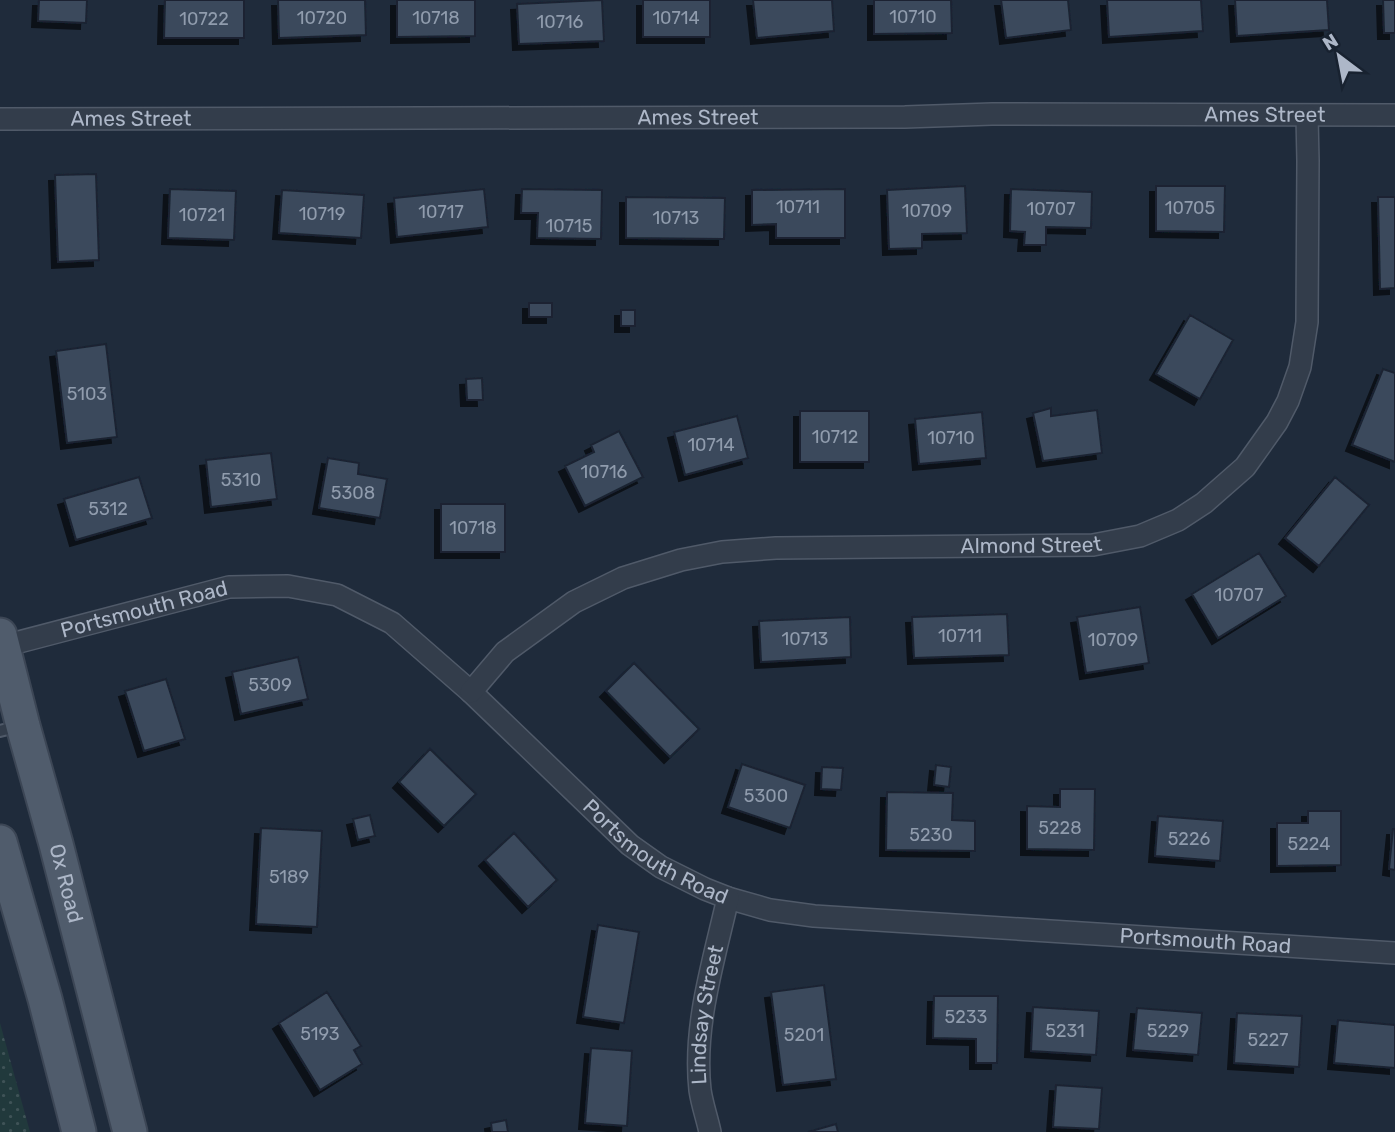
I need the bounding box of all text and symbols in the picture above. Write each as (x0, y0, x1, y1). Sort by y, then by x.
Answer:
house number: 10710 (889, 6, 937, 28)
house number: 10720 (297, 7, 347, 29)
house number: 10718 (412, 7, 460, 29)
house number: 10714 (652, 7, 700, 29)
house number: 10722 (179, 8, 229, 30)
house number: 10716 (537, 11, 584, 33)
north arrow (1304, 21, 1374, 91)
text: N (1318, 29, 1342, 55)
street label: Ames Street (1204, 102, 1326, 127)
street label: Ames Street (637, 104, 759, 130)
street label: Ames Street (70, 106, 192, 131)
house number: 10711 (776, 196, 820, 218)
house number: 10705 (1165, 197, 1215, 219)
house number: 10707 (1026, 198, 1076, 220)
house number: 10709 (902, 200, 952, 222)
house number: 10717 (418, 201, 464, 223)
house number: 10719 (299, 203, 345, 225)
house number: 10721 (179, 204, 225, 226)
house number: 10713 (653, 207, 699, 229)
house number: 10715 (546, 215, 592, 237)
house number: 5103 (67, 383, 107, 405)
house number: 10712 (812, 426, 858, 448)
house number: 10710 (927, 427, 975, 449)
house number: 10714 (687, 434, 735, 456)
house number: 10716 (581, 461, 628, 483)
house number: 5310 (221, 469, 261, 491)
house number: 5308 (331, 482, 375, 504)
house number: 5312 (88, 498, 128, 520)
house number: 10718 (449, 517, 497, 539)
street label: Almond Street (960, 531, 1104, 558)
street label: Portsmouth Road (58, 575, 230, 643)
house number: 10707 (1214, 584, 1264, 606)
house number: 10711 (938, 625, 982, 647)
house number: 10713 (782, 628, 828, 650)
house number: 10709 (1088, 629, 1138, 651)
house number: 5309 (248, 674, 292, 696)
house number: 5300 (744, 785, 788, 807)
street label: Portsmouth Road (578, 794, 732, 909)
house number: 5228 (1038, 817, 1082, 839)
house number: 5230 (909, 824, 953, 846)
house number: 5226 (1168, 828, 1210, 850)
house number: 5224 (1288, 833, 1330, 855)
street label: Ox Road (44, 841, 89, 925)
house number: 5189 (269, 866, 309, 888)
street label: Portsmouth Road (1119, 922, 1292, 958)
street label: Lindsay Street (686, 942, 728, 1086)
house number: 5233 (945, 1006, 987, 1028)
house number: 5231 (1045, 1020, 1085, 1042)
house number: 5229 (1147, 1020, 1189, 1042)
house number: 5193 (300, 1023, 340, 1045)
house number: 5201 (784, 1024, 824, 1046)
house number: 5227 (1247, 1029, 1289, 1051)

